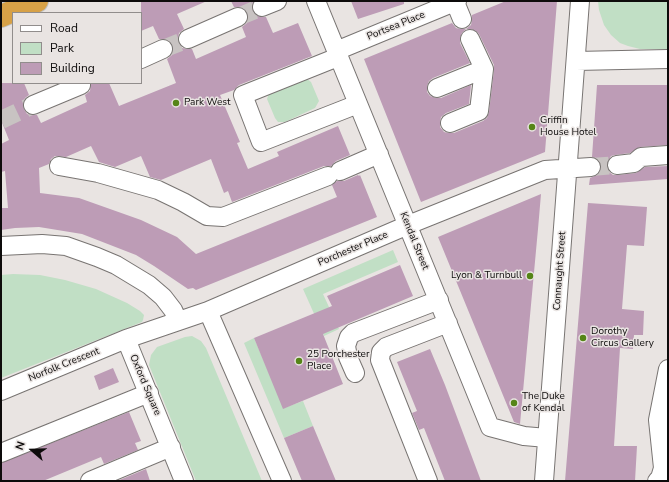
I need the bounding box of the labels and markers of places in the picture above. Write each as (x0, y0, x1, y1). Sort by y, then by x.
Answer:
place label: Park West (184, 97, 231, 109)
marker: Park West (171, 98, 181, 108)
place label: Griffin House Hotel (540, 115, 596, 138)
marker: Griffin House Hotel (527, 122, 537, 132)
place label: Lyon & Turnbull (451, 270, 522, 282)
marker: Lyon & Turnbull (525, 271, 535, 281)
place label: Dorothy Circus Gallery (591, 326, 654, 350)
marker: Dorothy Circus Gallery (578, 333, 588, 343)
place label: 25 Porchester Place (307, 349, 369, 372)
marker: 25 Porchester Place (294, 356, 304, 366)
place label: The Duke of Kendal (522, 391, 565, 414)
marker: The Duke of Kendal (509, 398, 519, 408)

